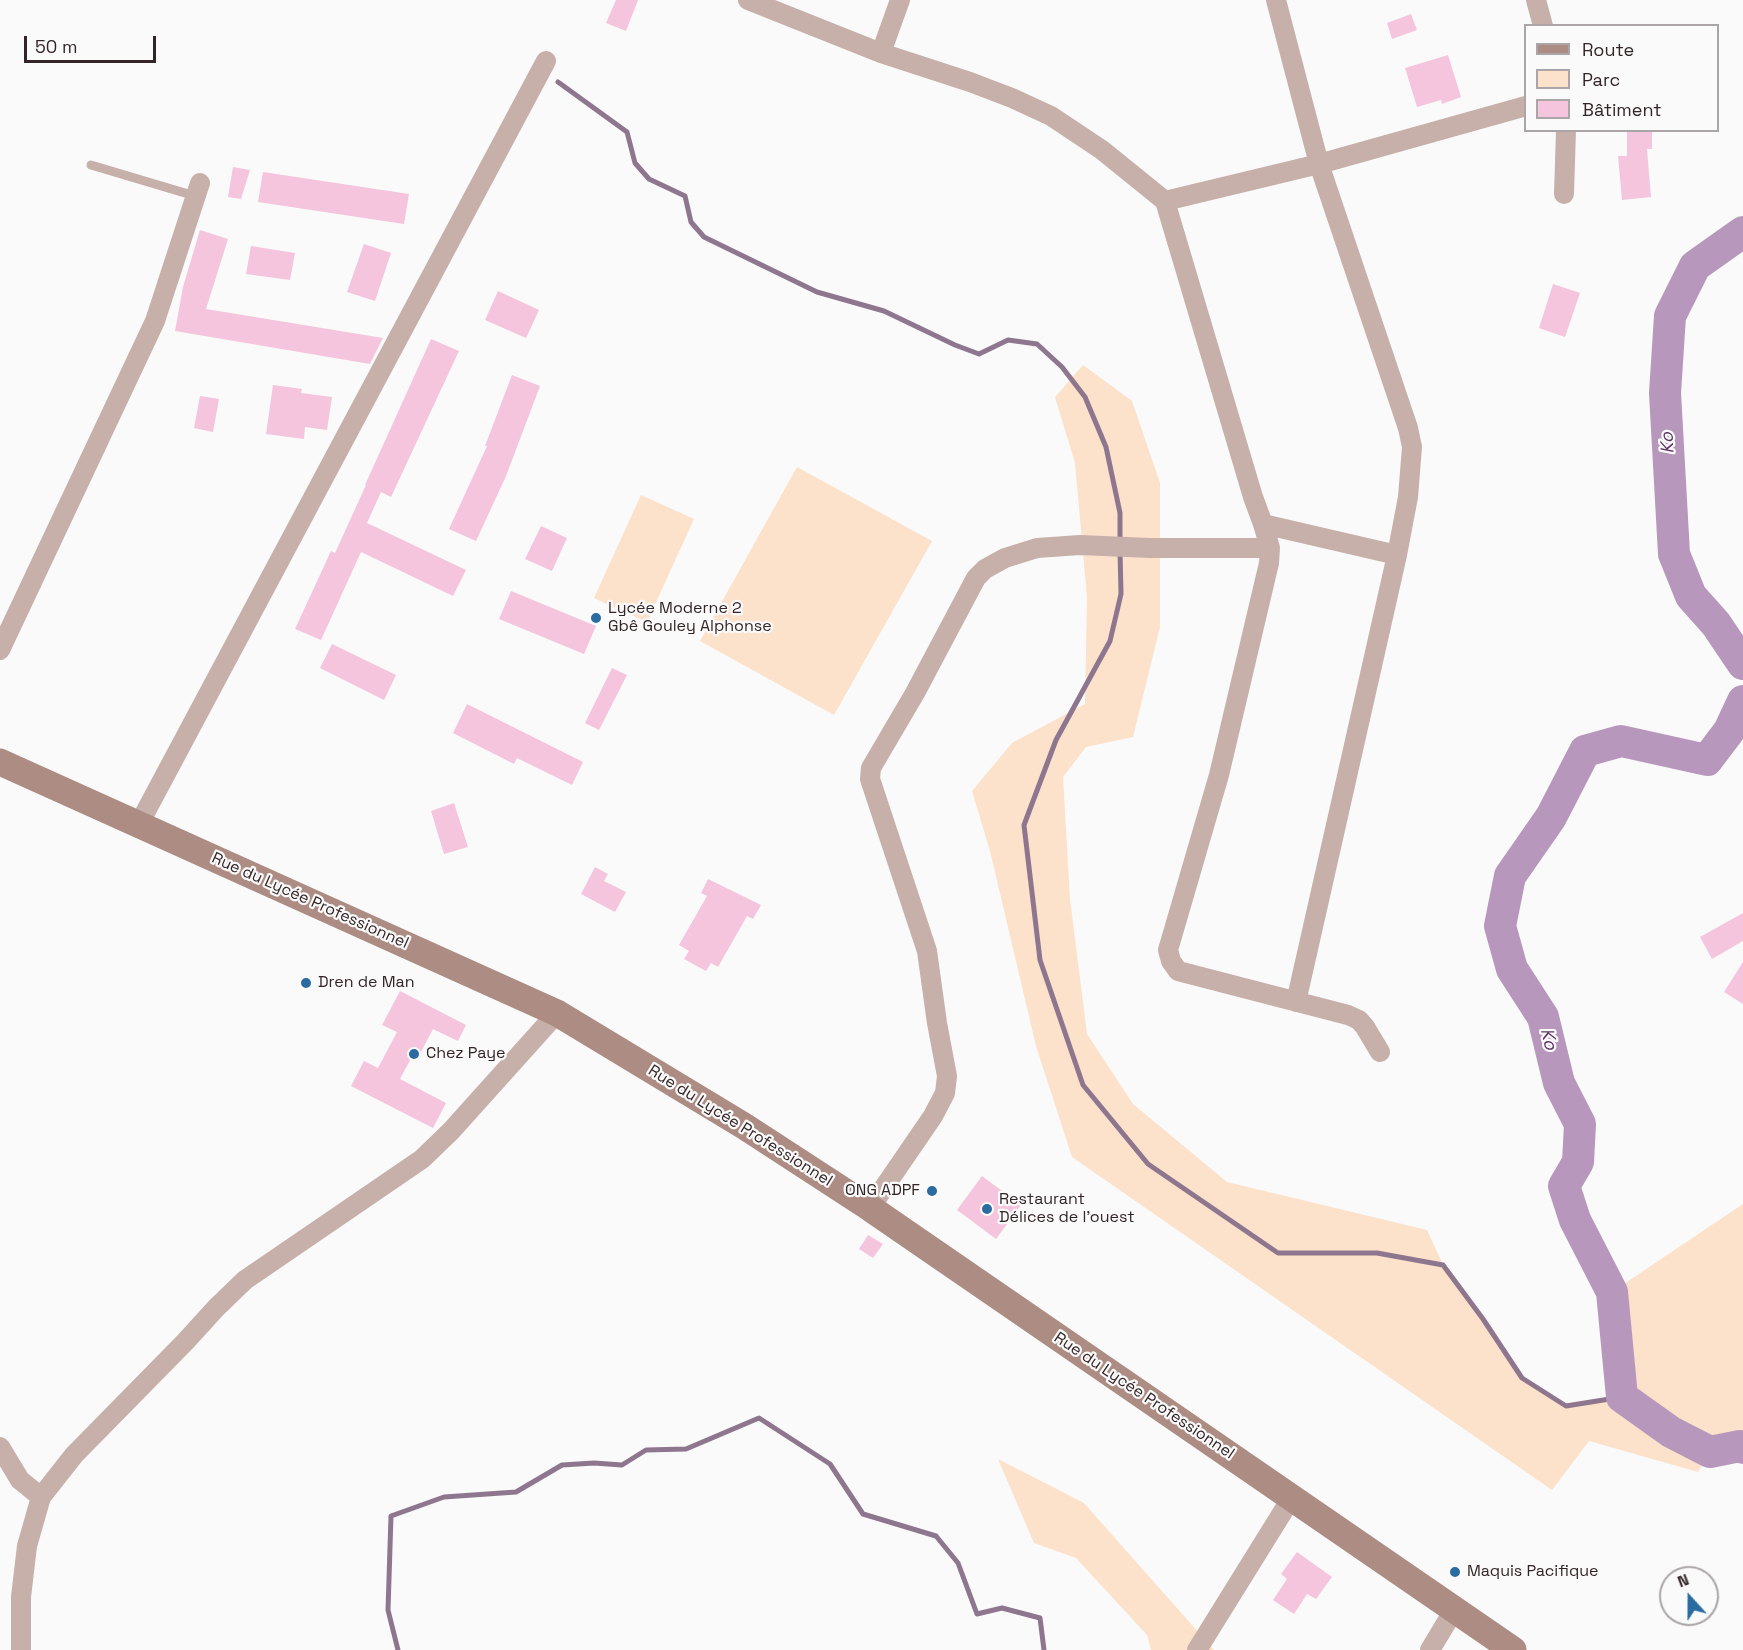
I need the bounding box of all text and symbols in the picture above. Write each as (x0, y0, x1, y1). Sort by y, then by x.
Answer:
scale bar (27, 24, 159, 62)
legend (1524, 24, 1719, 132)
text: 50 m (35, 35, 77, 58)
text: Route (1582, 38, 1634, 61)
text: Parc (1582, 68, 1620, 91)
text: Bâtiment (1582, 98, 1662, 121)
water label: Ko (1657, 432, 1679, 454)
place label: Lycée Moderne 2 Gbê Gouley Alphonse (608, 599, 772, 637)
marker: Lycée Moderne 2 Gbê Gouley Alphonse (589, 611, 603, 625)
street label: Rue du Lycée Professionnel (209, 849, 411, 953)
place label: Dren de Man (318, 973, 414, 993)
marker: Dren de Man (299, 976, 313, 990)
water label: Ko (1535, 1026, 1561, 1052)
place label: Chez Paye (426, 1044, 505, 1064)
marker: Chez Paye (407, 1047, 421, 1061)
street label: Rue du Lycée Professionnel (644, 1061, 836, 1191)
place label: ONG ADPF (845, 1181, 920, 1201)
marker: ONG ADPF (925, 1184, 939, 1198)
place label: Restaurant Délices de l'ouest (999, 1190, 1135, 1228)
marker: Restaurant Délices de l'ouest (980, 1202, 994, 1216)
street label: Rue du Lycée Professionnel (1050, 1328, 1238, 1464)
place label: Maquis Pacifique (1467, 1562, 1598, 1582)
marker: Maquis Pacifique (1448, 1565, 1462, 1579)
north arrow (1659, 1566, 1719, 1626)
text: N (1674, 1569, 1692, 1592)

